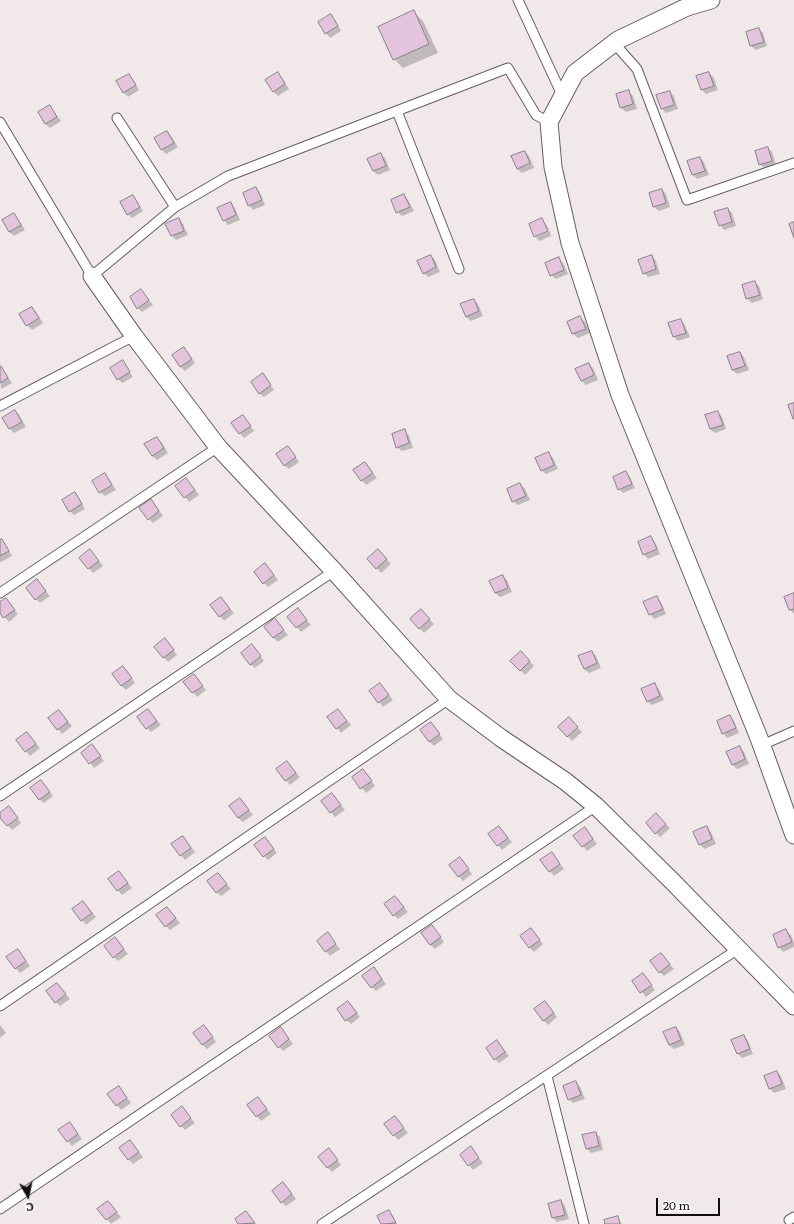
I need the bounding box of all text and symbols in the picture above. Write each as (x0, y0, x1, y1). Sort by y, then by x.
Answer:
north arrow (8, 1176, 48, 1216)
scale bar (658, 1190, 722, 1216)
text: 20 m (663, 1196, 690, 1214)
text: С (25, 1199, 35, 1216)

